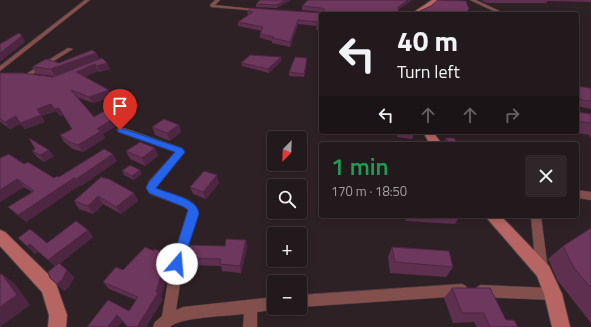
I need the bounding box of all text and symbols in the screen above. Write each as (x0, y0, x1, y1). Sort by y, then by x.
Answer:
text: 40 m (397, 19, 458, 62)
icon: left (331, 28, 383, 80)
text: Turn left (397, 58, 460, 85)
pin (103, 89, 137, 130)
icon: arrive (109, 95, 131, 117)
icon: left (375, 104, 397, 126)
icon: ahead (417, 104, 439, 126)
icon: ahead (459, 104, 481, 126)
icon: right (501, 104, 523, 126)
north arrow (267, 131, 307, 171)
map controls (267, 131, 307, 315)
text: 1 min (331, 148, 389, 184)
button: close (525, 155, 567, 197)
button: search (267, 179, 307, 219)
text: 170 m · 18:50 (331, 181, 407, 201)
button: + (267, 227, 307, 267)
position arrow (156, 243, 198, 285)
button: − (267, 275, 307, 315)

